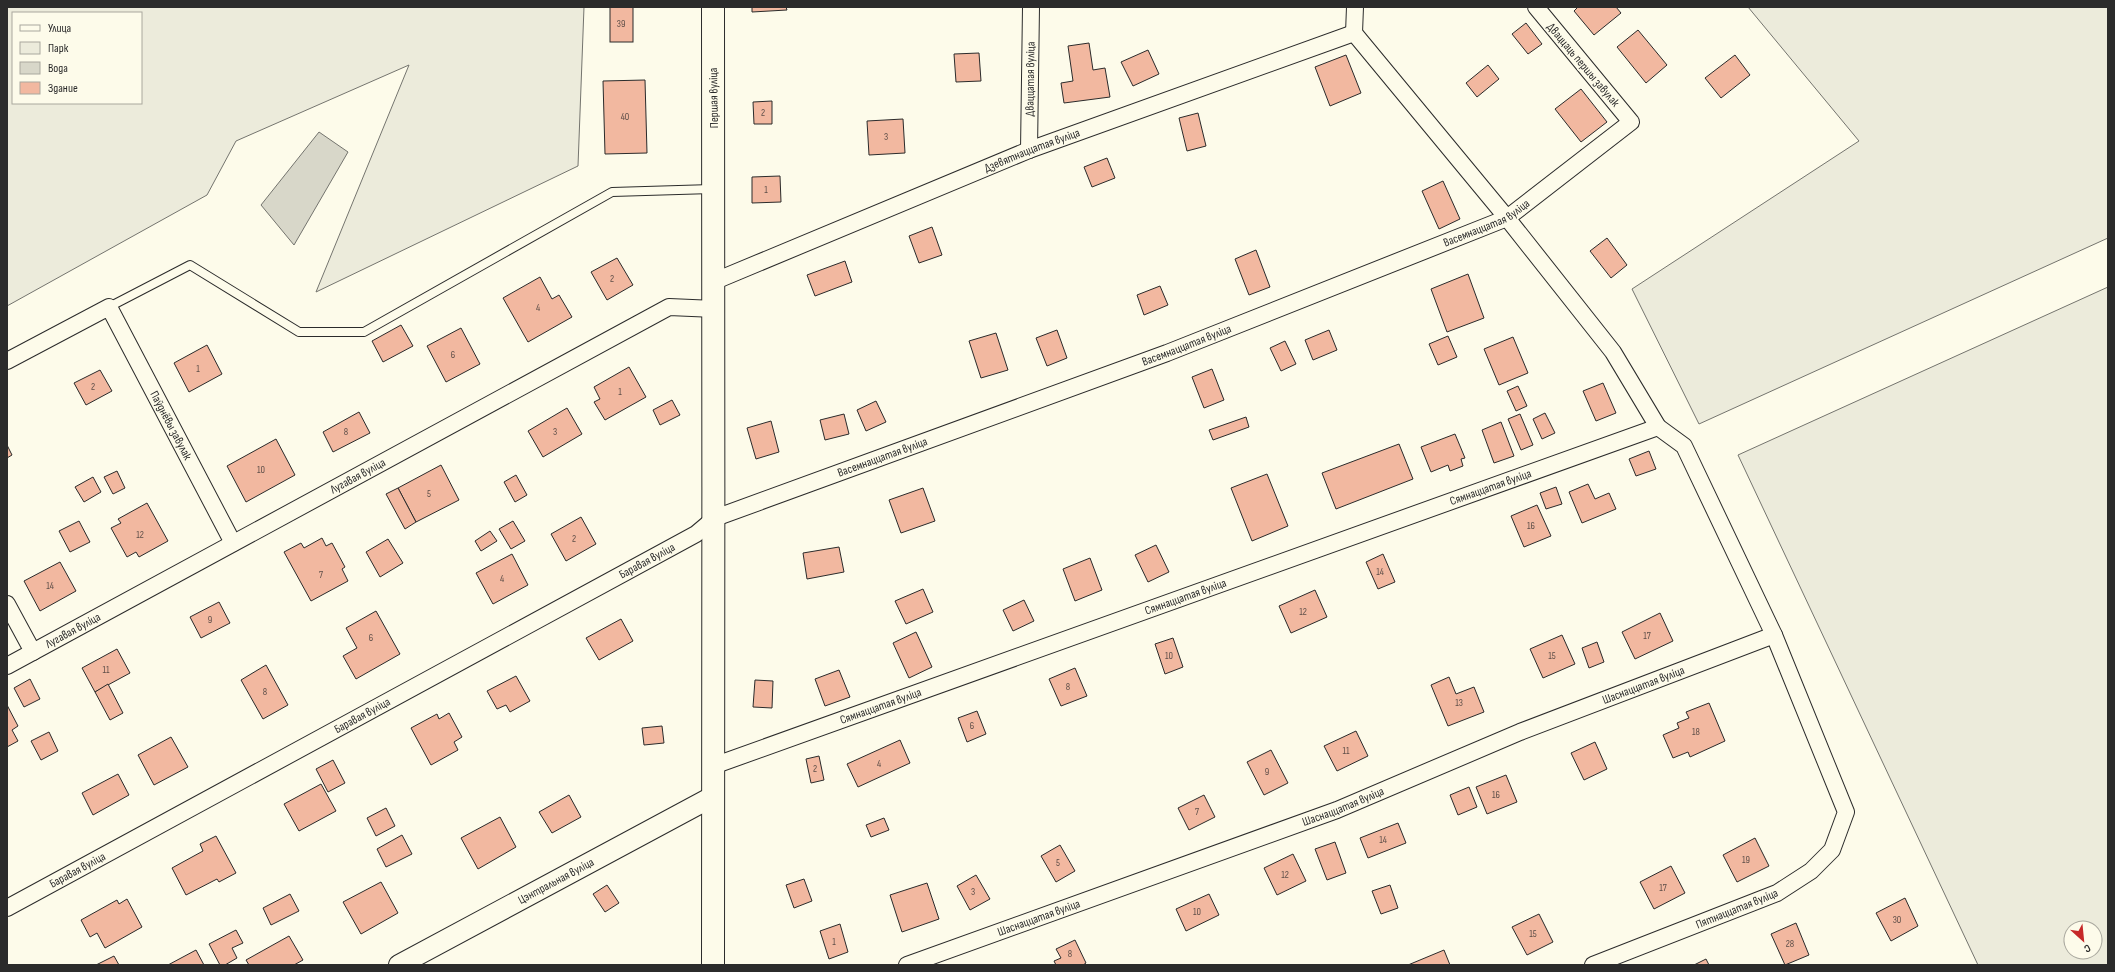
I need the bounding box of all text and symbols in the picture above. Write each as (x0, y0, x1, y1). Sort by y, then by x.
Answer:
legend (12, 12, 142, 104)
house number: 39 (617, 18, 625, 30)
street label: Дваццаць першы завулак (1543, 20, 1623, 110)
text: Улица (48, 21, 72, 36)
text: Парк (48, 41, 69, 56)
street label: Дваццатая вуліца (1022, 41, 1038, 116)
text: Вода (48, 61, 68, 76)
street label: Першая вуліца (706, 67, 722, 128)
text: Здание (48, 81, 78, 96)
house number: 2 (761, 107, 765, 119)
house number: 40 (621, 111, 629, 123)
street label: Дзевятнаццатая вуліца (982, 125, 1082, 175)
house number: 3 (884, 131, 888, 143)
house number: 1 (764, 184, 768, 196)
street label: Васемнаццатая вуліца (1441, 196, 1533, 250)
house number: 2 (610, 273, 614, 285)
house number: 4 (536, 302, 540, 314)
street label: Васемнаццатая вуліца (1140, 321, 1234, 369)
house number: 6 (451, 349, 455, 361)
house number: 1 (196, 363, 200, 375)
house number: 2 (91, 381, 95, 393)
house number: 1 (618, 386, 622, 398)
street label: Паўднёвы завулак (147, 388, 196, 463)
house number: 8 (344, 426, 348, 438)
house number: 3 (553, 426, 557, 438)
street label: Васемнаццатая вуліца (835, 433, 930, 480)
street label: Лугавая вуліца (327, 455, 388, 497)
house number: 10 (257, 464, 265, 476)
street label: Сямнаццатая вуліца (1448, 465, 1534, 509)
house number: 5 (427, 488, 431, 500)
house number: 16 (1527, 520, 1535, 532)
house number: 12 (136, 529, 144, 541)
house number: 2 (572, 533, 576, 545)
street label: Баравая вуліца (616, 539, 678, 582)
house number: 14 (1376, 566, 1384, 578)
house number: 7 (319, 569, 323, 581)
house number: 4 (500, 573, 504, 585)
street label: Сямнаццатая вуліца (1143, 575, 1229, 618)
house number: 14 (46, 580, 54, 592)
house number: 12 (1299, 606, 1307, 618)
street label: Лугавая вуліца (42, 609, 103, 652)
house number: 9 (208, 614, 212, 626)
house number: 17 (1643, 630, 1651, 642)
house number: 6 (369, 632, 373, 644)
house number: 10 (1165, 650, 1173, 662)
house number: 15 (1548, 650, 1556, 662)
street label: Шаснаццатая вуліца (1600, 662, 1687, 707)
house number: 11 (103, 664, 110, 676)
house number: 8 (1066, 681, 1070, 693)
street label: Сямнаццатая вуліца (838, 684, 924, 727)
house number: 8 (263, 686, 267, 698)
street label: Баравая вуліца (331, 694, 393, 737)
house number: 13 (1455, 697, 1463, 709)
house number: 6 (970, 720, 974, 732)
house number: 18 (1692, 726, 1700, 738)
house number: 11 (1343, 745, 1350, 757)
house number: 4 (877, 758, 881, 770)
house number: 2 (813, 763, 817, 775)
house number: 9 (1265, 766, 1269, 778)
street label: Шаснаццатая вуліца (1300, 783, 1387, 829)
house number: 16 (1492, 789, 1500, 801)
house number: 7 (1195, 806, 1199, 818)
house number: 14 (1379, 834, 1387, 846)
street label: Баравая вуліца (47, 848, 108, 891)
street label: Цэнтральная вуліца (515, 854, 597, 907)
house number: 19 (1742, 854, 1750, 866)
house number: 5 (1056, 857, 1060, 869)
house number: 12 (1281, 869, 1289, 881)
house number: 17 (1659, 882, 1667, 894)
house number: 3 (971, 886, 975, 898)
street label: Пятнаццатая вуліца (1694, 886, 1781, 932)
street label: Шаснаццатая вуліца (995, 896, 1082, 939)
house number: 10 (1193, 906, 1201, 918)
house number: 30 (1893, 914, 1901, 926)
north arrow (2063, 920, 2103, 960)
house number: 15 (1529, 928, 1537, 940)
house number: 1 (832, 936, 836, 948)
house number: 28 (1786, 938, 1794, 950)
text: С (2082, 941, 2093, 956)
house number: 8 (1068, 948, 1072, 960)

